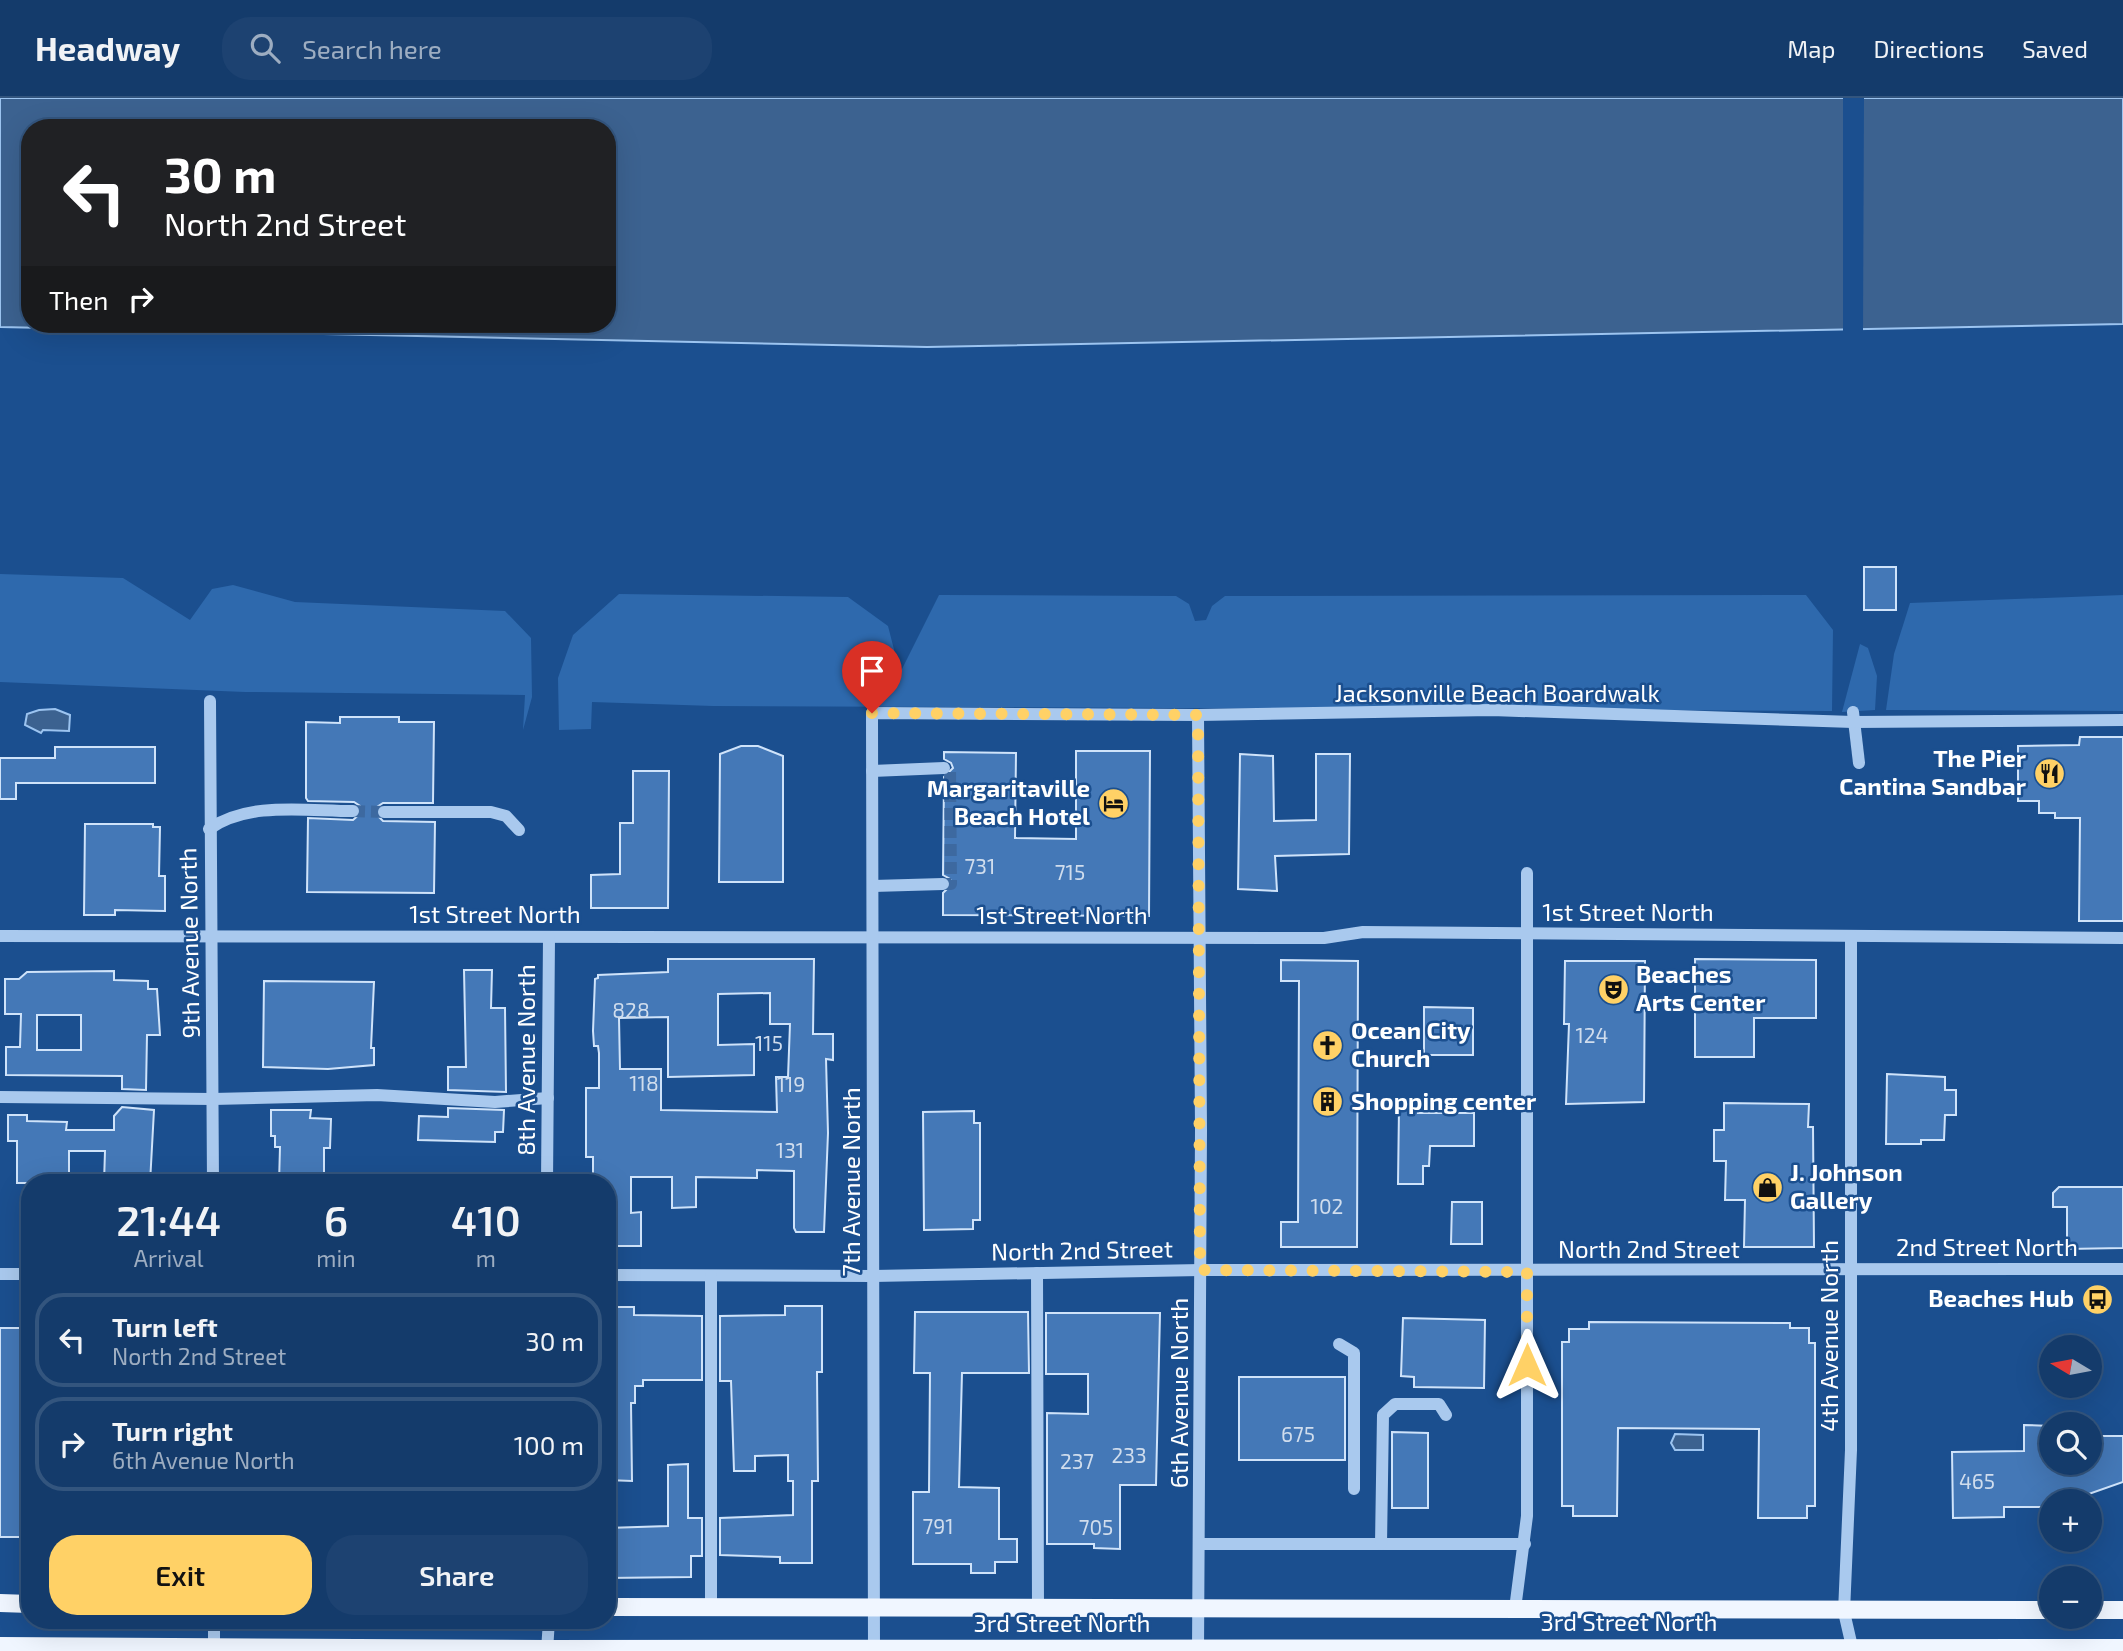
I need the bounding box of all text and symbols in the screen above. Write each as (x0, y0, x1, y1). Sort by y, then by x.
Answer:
search box (222, 17, 712, 80)
text: Headway (35, 28, 180, 68)
icon: search (246, 29, 284, 67)
text: Search here (302, 33, 442, 64)
text: Map (1787, 34, 1835, 63)
text: Directions (1873, 34, 1984, 63)
text: Saved (2022, 34, 2088, 63)
text: 30 m (164, 144, 276, 203)
icon: left (49, 147, 140, 238)
text: North 2nd Street (164, 204, 406, 242)
icon: right (122, 280, 160, 318)
text: Then (49, 284, 108, 315)
pin (842, 641, 902, 713)
icon: arrive (853, 652, 891, 690)
street label: Jacksonville Beach Boardwalk (1334, 678, 1660, 707)
place label: The Pier Cantina Sandbar (1839, 743, 2027, 800)
restaurant icon: The Pier Cantina Sandbar (2032, 756, 2066, 790)
place label: Margaritaville Beach Hotel (927, 773, 1090, 830)
hotel icon: Margaritaville Beach Hotel (1096, 786, 1130, 820)
street label: 9th Avenue North (172, 847, 205, 1039)
house number: 731 (965, 853, 995, 878)
house number: 715 (1055, 859, 1085, 884)
street label: 1st Street North (1542, 897, 1714, 926)
street label: 1st Street North (409, 899, 581, 928)
street label: 1st Street North (976, 900, 1148, 929)
place label: Beaches Arts Center (1636, 959, 1766, 1016)
street label: 8th Avenue North (511, 964, 540, 1156)
theatre icon: Beaches Arts Center (1596, 972, 1630, 1006)
house number: 828 (612, 997, 650, 1022)
place label: Ocean City Church (1351, 1015, 1471, 1072)
house number: 124 (1575, 1022, 1609, 1047)
church icon: Ocean City Church (1311, 1028, 1345, 1062)
house number: 115 (755, 1030, 783, 1055)
house number: 118 (629, 1070, 659, 1095)
house number: 119 (777, 1071, 805, 1096)
building icon: Shopping center (1311, 1085, 1345, 1119)
place label: Shopping center (1351, 1086, 1537, 1115)
street label: 7th Avenue North (836, 1087, 865, 1277)
house number: 131 (776, 1137, 804, 1162)
place label: J. Johnson Gallery (1790, 1157, 1903, 1214)
shop icon: J. Johnson Gallery (1750, 1170, 1784, 1204)
house number: 102 (1311, 1193, 1343, 1218)
text: 21:44 (116, 1194, 221, 1244)
text: 6 (324, 1194, 348, 1244)
text: 410 (451, 1194, 521, 1244)
street label: 2nd Street North (1896, 1232, 2078, 1261)
street label: North 2nd Street (991, 1233, 1173, 1266)
street label: North 2nd Street (1558, 1234, 1740, 1263)
street label: 4th Avenue North (1814, 1240, 1843, 1432)
text: Arrival (134, 1244, 204, 1272)
text: min (316, 1244, 356, 1272)
text: m (476, 1244, 496, 1272)
bus stop icon: Beaches Hub (2080, 1282, 2114, 1316)
place label: Beaches Hub (1928, 1283, 2074, 1312)
street label: 6th Avenue North (1164, 1298, 1193, 1488)
text: Turn left (112, 1311, 218, 1342)
icon: left (53, 1321, 91, 1359)
text: 30 m (525, 1325, 584, 1356)
position arrow (1490, 1328, 1564, 1402)
north arrow (2039, 1335, 2102, 1398)
map controls (2039, 1335, 2102, 1629)
text: North 2nd Street (112, 1342, 286, 1370)
button: search (2039, 1412, 2102, 1475)
text: Turn right (112, 1415, 233, 1446)
house number: 675 (1281, 1421, 1315, 1446)
icon: right (53, 1425, 91, 1463)
text: 100 m (514, 1429, 584, 1460)
house number: 233 (1111, 1442, 1147, 1467)
text: 6th Avenue North (112, 1446, 295, 1474)
house number: 237 (1060, 1448, 1094, 1473)
house number: 465 (1959, 1468, 1995, 1493)
button: + (2039, 1489, 2102, 1552)
house number: 791 (922, 1513, 954, 1538)
house number: 705 (1079, 1514, 1113, 1539)
button: Exit (49, 1535, 312, 1615)
button: Share (326, 1535, 588, 1615)
button: − (2039, 1566, 2102, 1629)
street label: 3rd Street North (1540, 1607, 1718, 1636)
street label: 3rd Street North (973, 1608, 1151, 1637)

